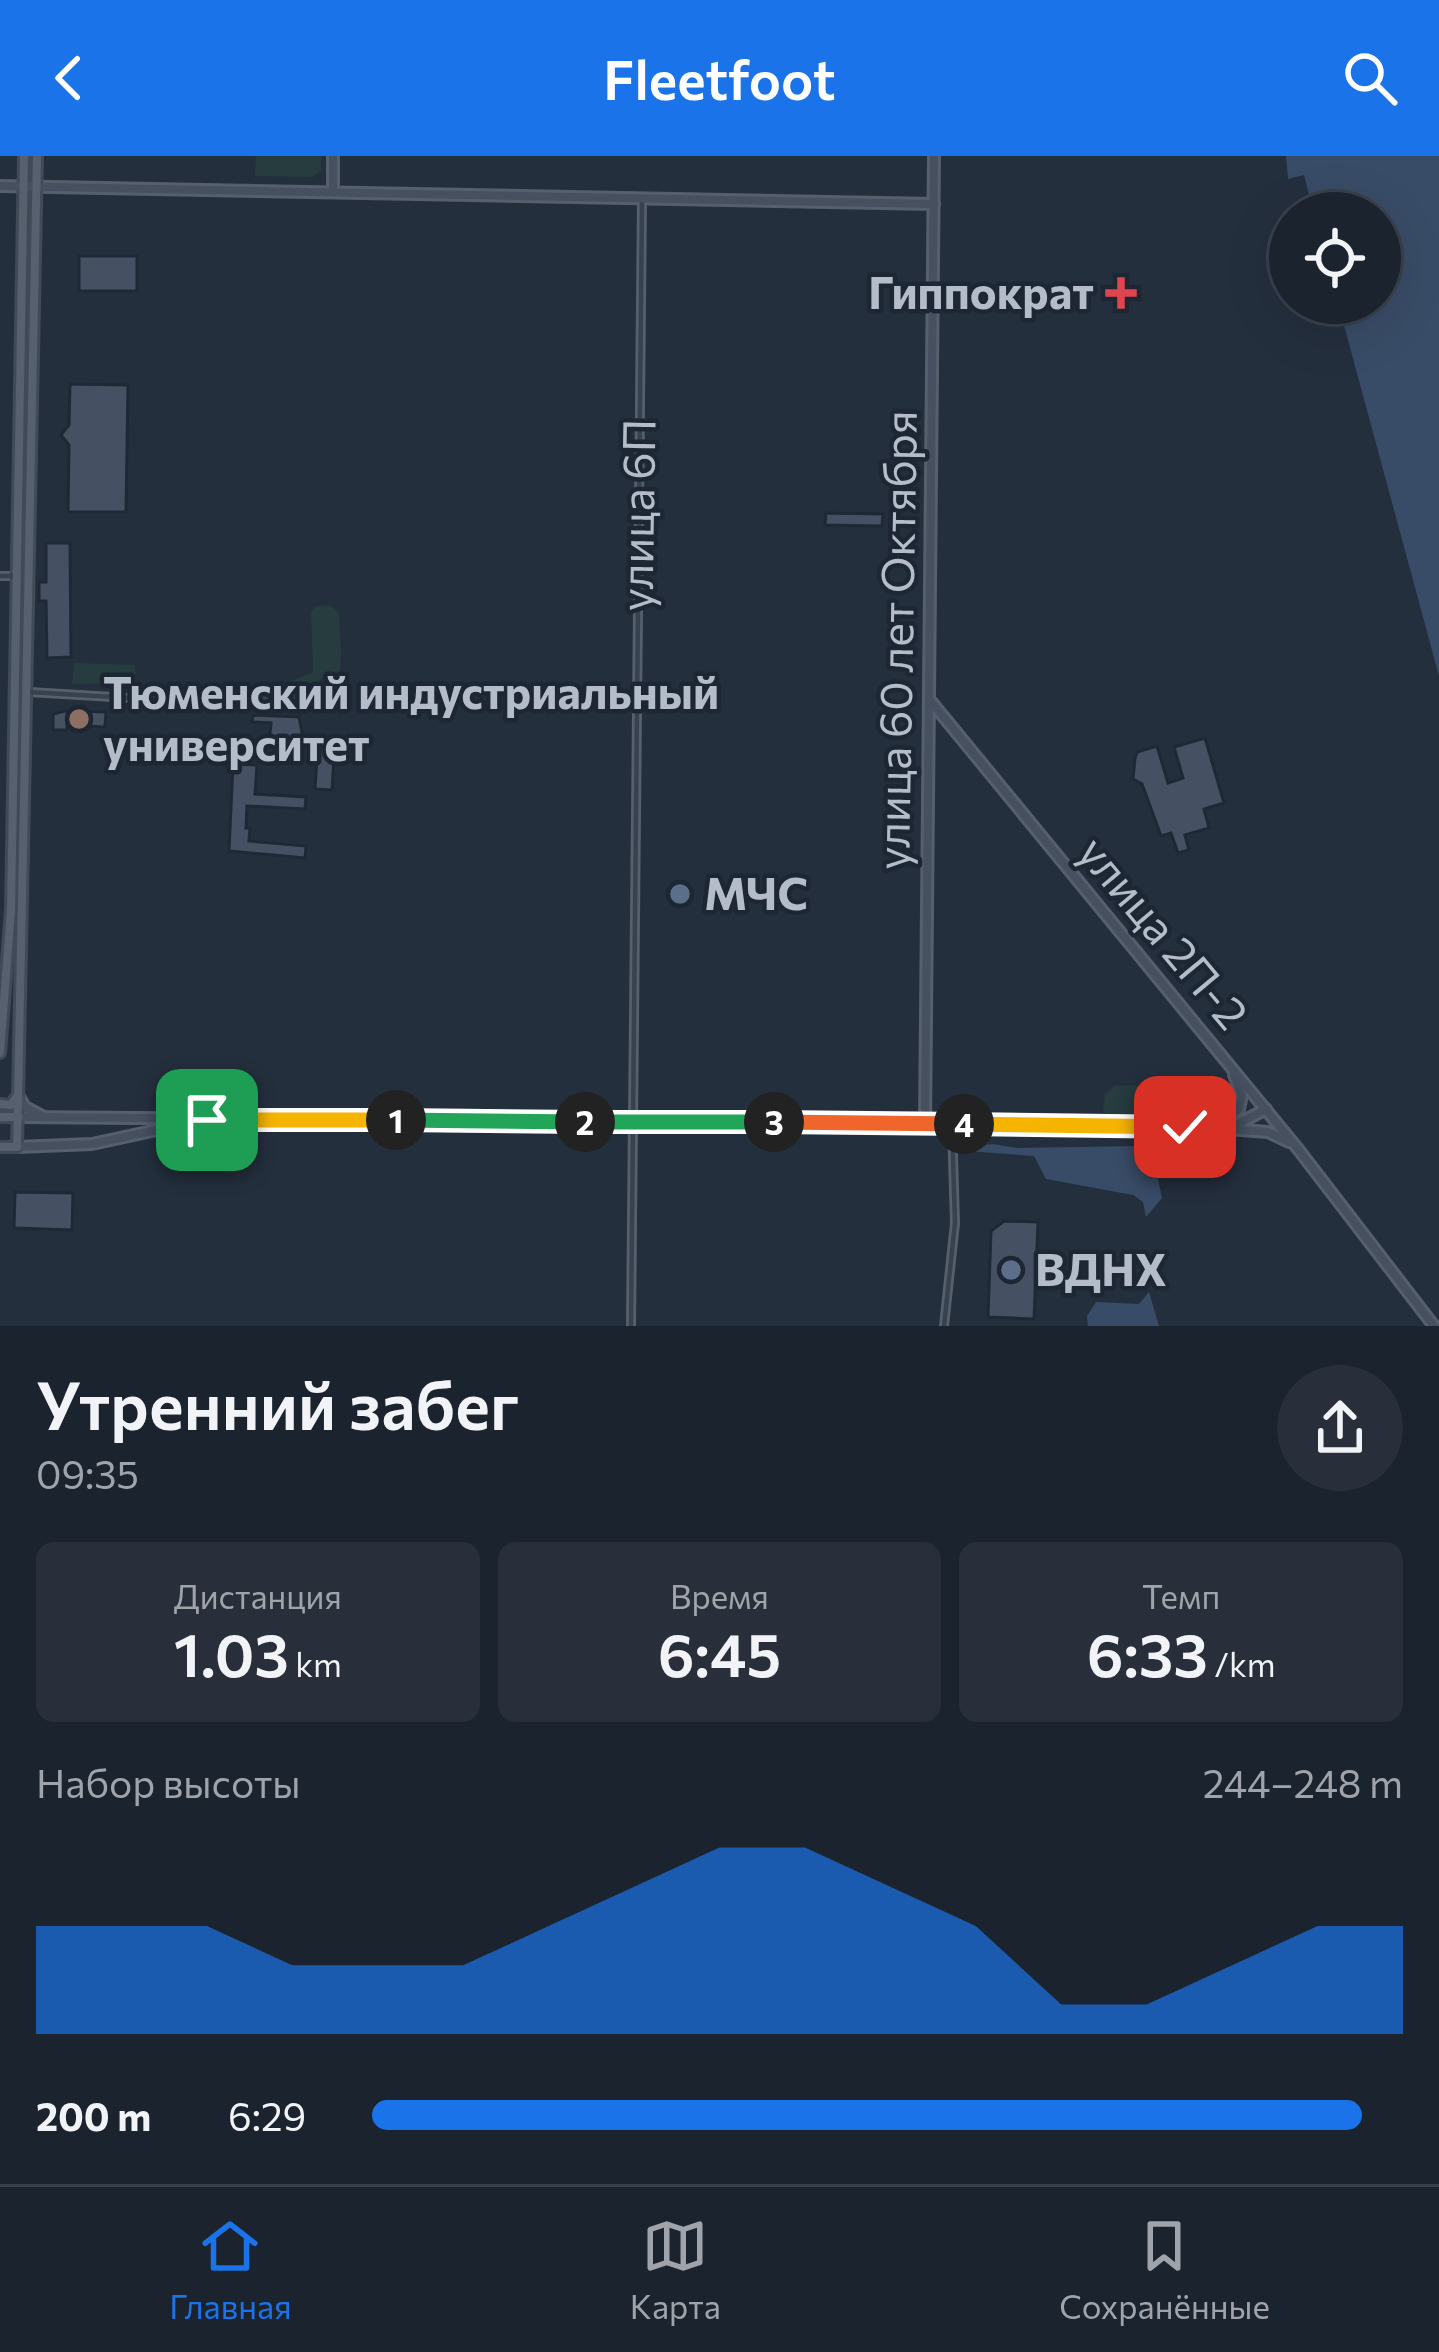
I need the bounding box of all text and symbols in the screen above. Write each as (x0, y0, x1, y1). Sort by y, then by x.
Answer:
icon: back (36, 45, 102, 111)
text: Fleetfoot (603, 45, 836, 111)
icon: search (1337, 45, 1403, 111)
map controls (1269, 192, 1401, 324)
button: locate (1269, 192, 1401, 324)
place label: Гиппократ (868, 263, 1094, 318)
marker: Гиппократ (1105, 277, 1137, 309)
street label: улица 60 лет Октября (863, 410, 926, 870)
street label: улица 6П (606, 418, 665, 612)
place label: Тюменский индустриальный университет (103, 663, 719, 770)
marker: Тюменский индустриальный университет (66, 706, 92, 732)
street label: улица 2П-2 (1069, 824, 1261, 1039)
place label: МЧС (704, 864, 808, 919)
marker: МЧС (667, 881, 693, 907)
pin (156, 1069, 258, 1171)
pin (1134, 1076, 1236, 1178)
icon: arrive (174, 1087, 240, 1153)
pin: 1 (366, 1090, 426, 1150)
pin: 2 (555, 1092, 615, 1152)
pin: 3 (744, 1092, 804, 1152)
pin: 4 (934, 1094, 994, 1154)
icon: check (1152, 1094, 1218, 1160)
text: 1 (389, 1099, 403, 1140)
text: 2 (576, 1101, 594, 1142)
text: 3 (764, 1101, 784, 1142)
text: 4 (954, 1103, 974, 1144)
place label: ВДНХ (1035, 1240, 1167, 1295)
marker: ВДНХ (998, 1257, 1024, 1283)
text: Утренний забег (36, 1363, 519, 1444)
button: share (1277, 1365, 1403, 1491)
text: 09:35 (36, 1449, 139, 1497)
text: Дистанция (174, 1575, 342, 1616)
text: Время (670, 1575, 769, 1616)
text: Темп (1142, 1575, 1220, 1616)
text: 1.03 (174, 1616, 289, 1689)
text: 6:45 (658, 1616, 781, 1689)
text: 6:33 (1087, 1616, 1208, 1689)
text: km (289, 1643, 342, 1684)
text: /km (1208, 1643, 1276, 1684)
text: Набор высоты (36, 1758, 301, 1806)
text: 244–248 m (1203, 1758, 1403, 1806)
text: 200 m (36, 2091, 151, 2139)
text: 6:29 (228, 2091, 306, 2139)
tab: Главная (169, 2213, 291, 2326)
tab: Карта (630, 2213, 721, 2326)
tab: Сохранённые (1059, 2213, 1270, 2326)

